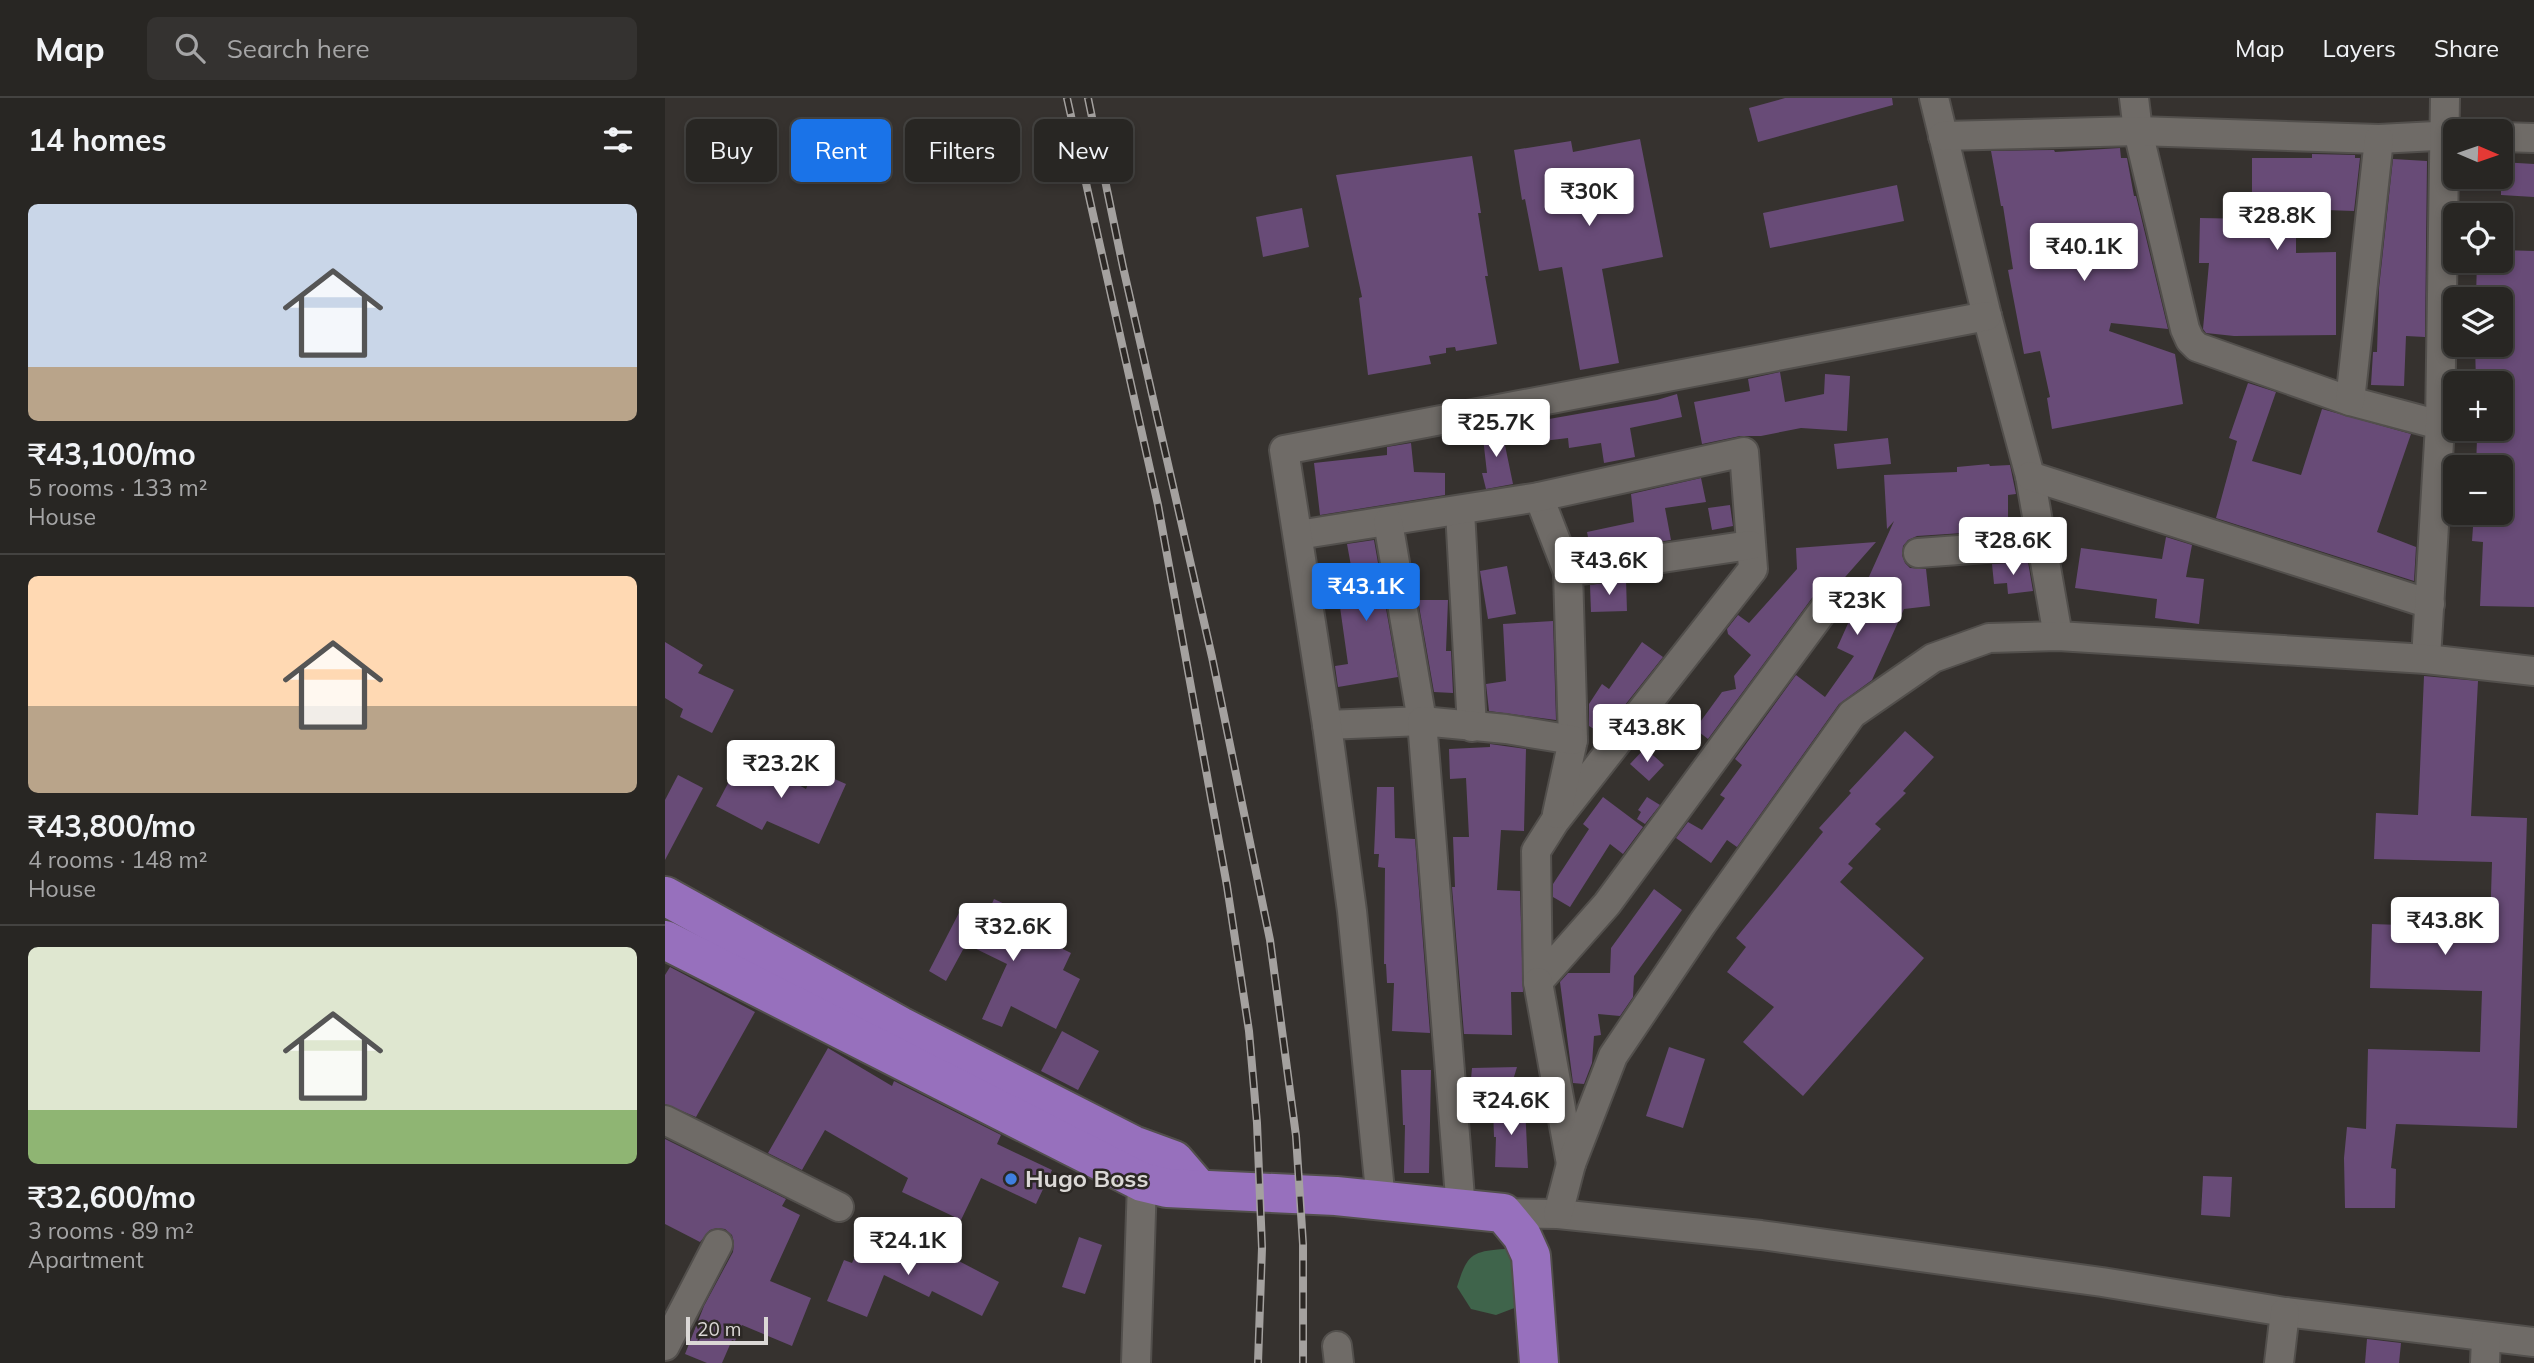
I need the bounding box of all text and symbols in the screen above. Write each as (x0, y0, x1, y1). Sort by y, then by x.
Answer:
search box (147, 17, 637, 80)
text: Map (35, 28, 105, 69)
icon: search (171, 29, 209, 67)
text: Search here (227, 32, 370, 65)
text: Map (2235, 33, 2284, 63)
text: Layers (2322, 33, 2396, 63)
text: Share (2434, 33, 2499, 63)
chip: Buy (686, 119, 777, 182)
chip: Rent (791, 119, 891, 182)
chip: Filters (905, 119, 1020, 182)
chip: New (1034, 119, 1133, 182)
north arrow (2443, 119, 2513, 189)
map controls (2443, 119, 2513, 525)
text: 14 homes (28, 121, 167, 159)
icon: filters (599, 121, 637, 159)
pin: ₹30K (1548, 169, 1630, 228)
text: ₹30K (1561, 176, 1617, 205)
pin: ₹28.8K (2220, 192, 2334, 252)
text: ₹28.8K (2239, 200, 2315, 229)
button: locate (2443, 203, 2513, 273)
pin: ₹40.1K (2027, 223, 2141, 283)
text: ₹40.1K (2046, 231, 2122, 260)
icon: home (270, 250, 396, 376)
button: layers (2443, 287, 2513, 357)
button: + (2443, 371, 2513, 441)
pin: ₹25.7K (1439, 400, 1553, 459)
text: ₹25.7K (1458, 407, 1534, 436)
text: ₹43,100/mo (28, 435, 196, 473)
button: − (2443, 455, 2513, 525)
text: 5 rooms · 133 m² (28, 473, 208, 502)
text: House (28, 502, 96, 531)
pin: ₹28.6K (1956, 518, 2070, 577)
text: ₹28.6K (1975, 525, 2051, 554)
pin: ₹43.6K (1552, 538, 1666, 597)
text: ₹43.6K (1571, 545, 1647, 574)
pin: ₹43.1K (1309, 564, 1423, 623)
text: ₹43.1K (1328, 571, 1404, 600)
pin: ₹23K (1816, 578, 1898, 637)
text: ₹23K (1829, 585, 1885, 614)
icon: home (270, 622, 396, 748)
pin: ₹43.8K (1590, 704, 1704, 764)
text: ₹43.8K (1609, 712, 1685, 741)
pin: ₹23.2K (724, 740, 838, 800)
text: ₹23.2K (743, 748, 819, 777)
text: ₹43,800/mo (28, 807, 196, 845)
text: 4 rooms · 148 m² (28, 845, 208, 874)
text: House (28, 874, 96, 903)
pin: ₹43.8K (2388, 898, 2502, 957)
pin: ₹32.6K (956, 904, 1070, 963)
text: ₹43.8K (2407, 905, 2483, 934)
text: ₹32.6K (975, 911, 1051, 940)
icon: home (270, 993, 396, 1119)
pin: ₹24.6K (1454, 1077, 1568, 1137)
text: ₹24.6K (1473, 1085, 1549, 1114)
place label: Hugo Boss (1025, 1163, 1148, 1193)
marker: Hugo Boss (1003, 1171, 1019, 1187)
text: ₹32,600/mo (28, 1178, 196, 1216)
text: 3 rooms · 89 m² (28, 1216, 194, 1245)
pin: ₹24.1K (851, 1218, 965, 1277)
text: ₹24.1K (870, 1225, 946, 1254)
text: Apartment (28, 1245, 144, 1274)
scale bar (686, 1314, 768, 1346)
text: 20 m (697, 1317, 741, 1341)

